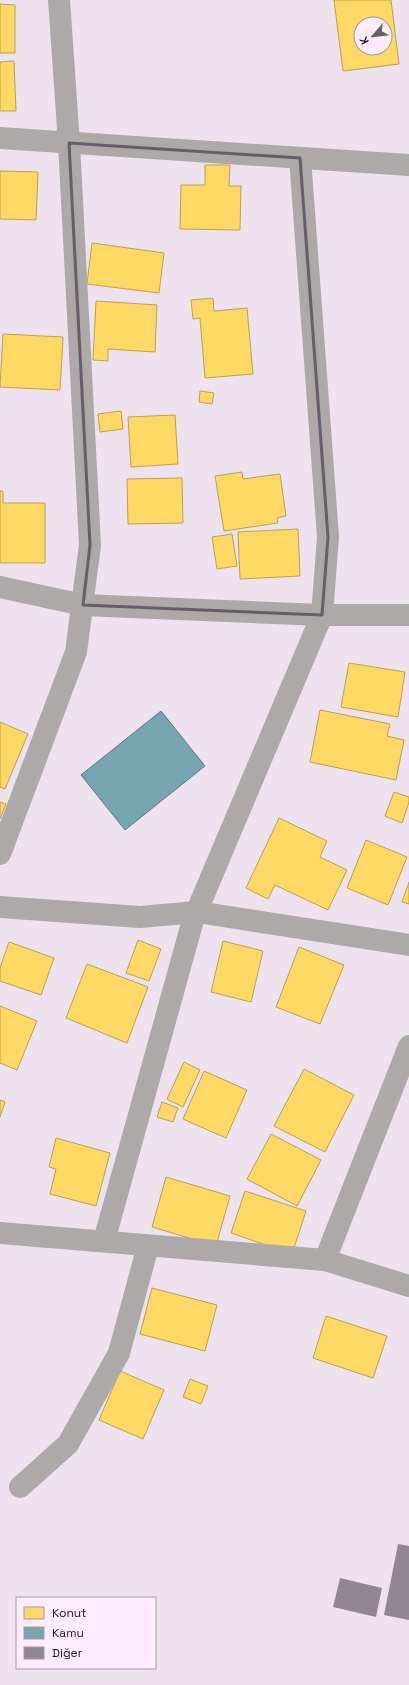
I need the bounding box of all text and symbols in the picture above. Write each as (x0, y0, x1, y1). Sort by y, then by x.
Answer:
north arrow (353, 16, 393, 56)
text: K (356, 34, 372, 47)
legend (16, 1597, 156, 1669)
text: Konut (52, 1605, 87, 1621)
text: Kamu (52, 1625, 84, 1641)
text: Diğer (52, 1645, 83, 1661)

